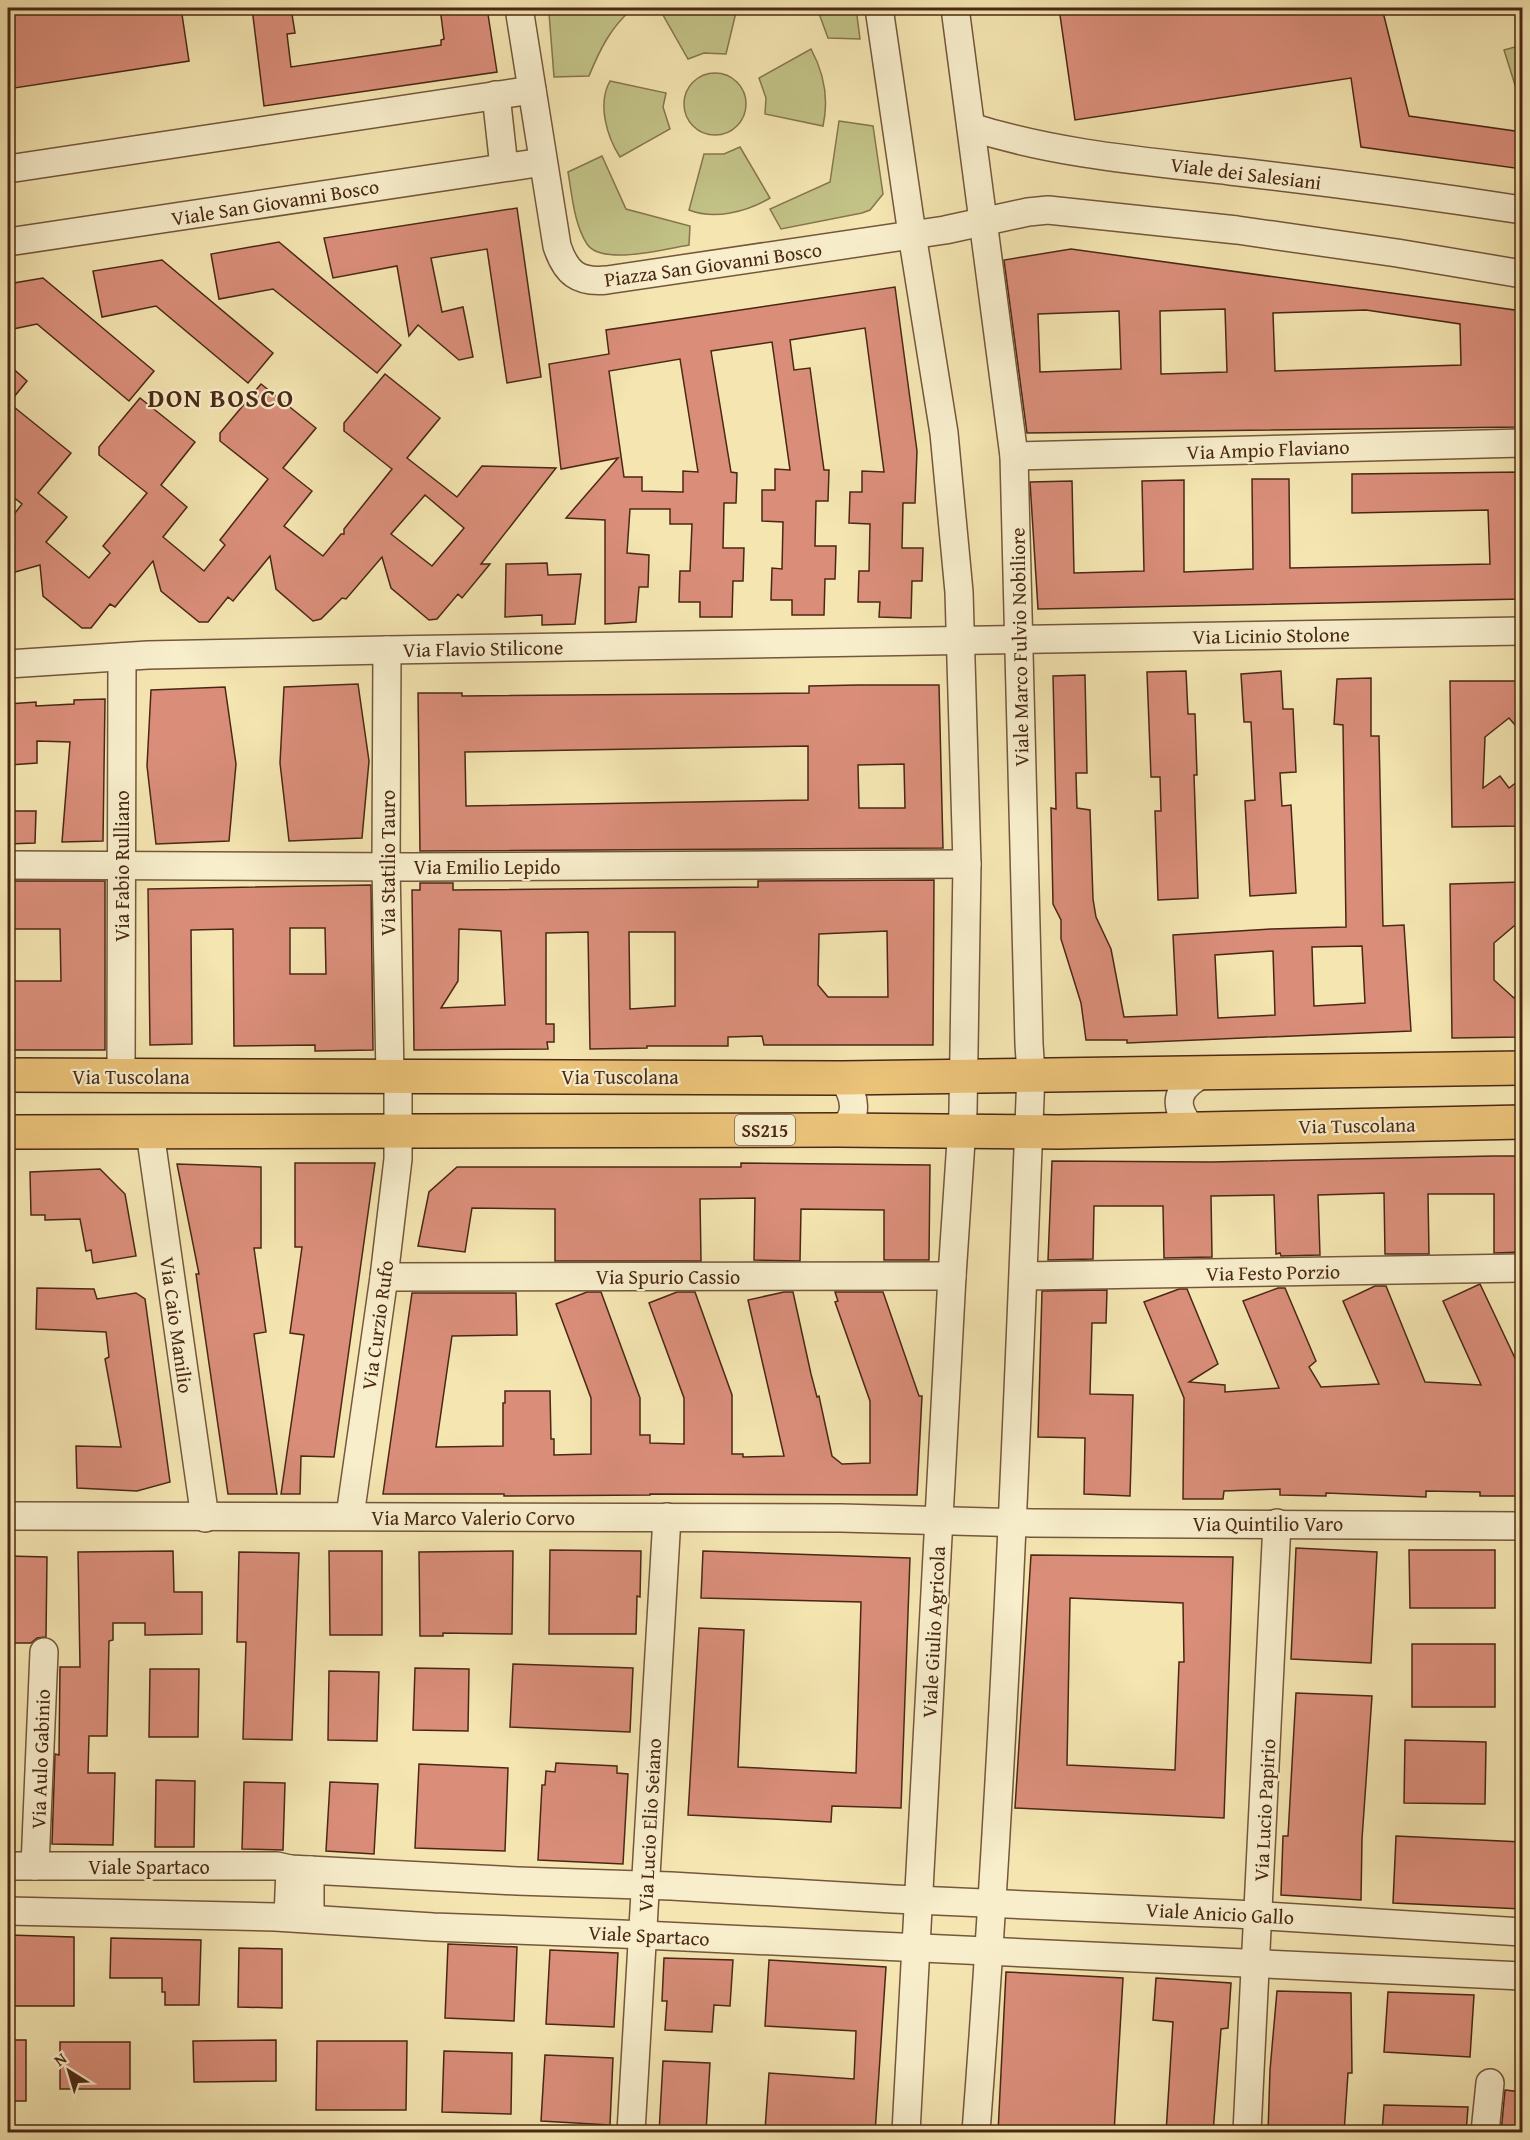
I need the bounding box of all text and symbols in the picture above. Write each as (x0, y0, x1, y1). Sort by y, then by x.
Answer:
street label: Viale dei Salesiani (1169, 149, 1323, 197)
street label: Viale San Giovanni Bosco (169, 171, 381, 233)
street label: Piazza San Giovanni Bosco (602, 234, 824, 294)
district label: DON BOSCO (147, 378, 295, 417)
street label: Via Ampio Flaviano (1186, 432, 1350, 466)
street label: Viale Marco Fulvio Nobiliore (1002, 527, 1036, 767)
street label: Via Licinio Stolone (1192, 619, 1350, 651)
street label: Via Flavio Stilicone (402, 632, 564, 664)
street label: Via Fabio Rulliano (107, 790, 136, 942)
street label: Via Statilio Tauro (373, 790, 402, 936)
street label: Via Emilio Lepido (414, 852, 560, 881)
street label: Via Tuscolana (72, 1062, 190, 1091)
street label: Via Tuscolana (561, 1062, 679, 1091)
street label: Via Tuscolana (1298, 1109, 1416, 1141)
road number: SS215 (735, 1115, 795, 1145)
street label: Via Caio Manilio (153, 1255, 201, 1395)
street label: Via Festo Porzio (1206, 1256, 1340, 1288)
street label: Via Curzio Rufo (354, 1258, 400, 1392)
street label: Via Spurio Cassio (596, 1262, 740, 1291)
street label: Via Marco Valerio Corvo (371, 1503, 575, 1532)
street label: Via Quintilio Varo (1193, 1509, 1343, 1538)
street label: Viale Giulio Agricola (914, 1545, 952, 1719)
street label: Via Aulo Gabinio (23, 1689, 57, 1829)
street label: Via Lucio Elio Seiano (630, 1737, 668, 1913)
street label: Via Lucio Papirio (1246, 1738, 1282, 1882)
street label: Viale Spartaco (88, 1852, 210, 1881)
street label: Viale Anicio Gallo (1145, 1895, 1295, 1931)
street label: Viale Spartaco (588, 1917, 710, 1953)
north arrow (39, 2041, 99, 2101)
text: N (48, 2046, 72, 2072)

